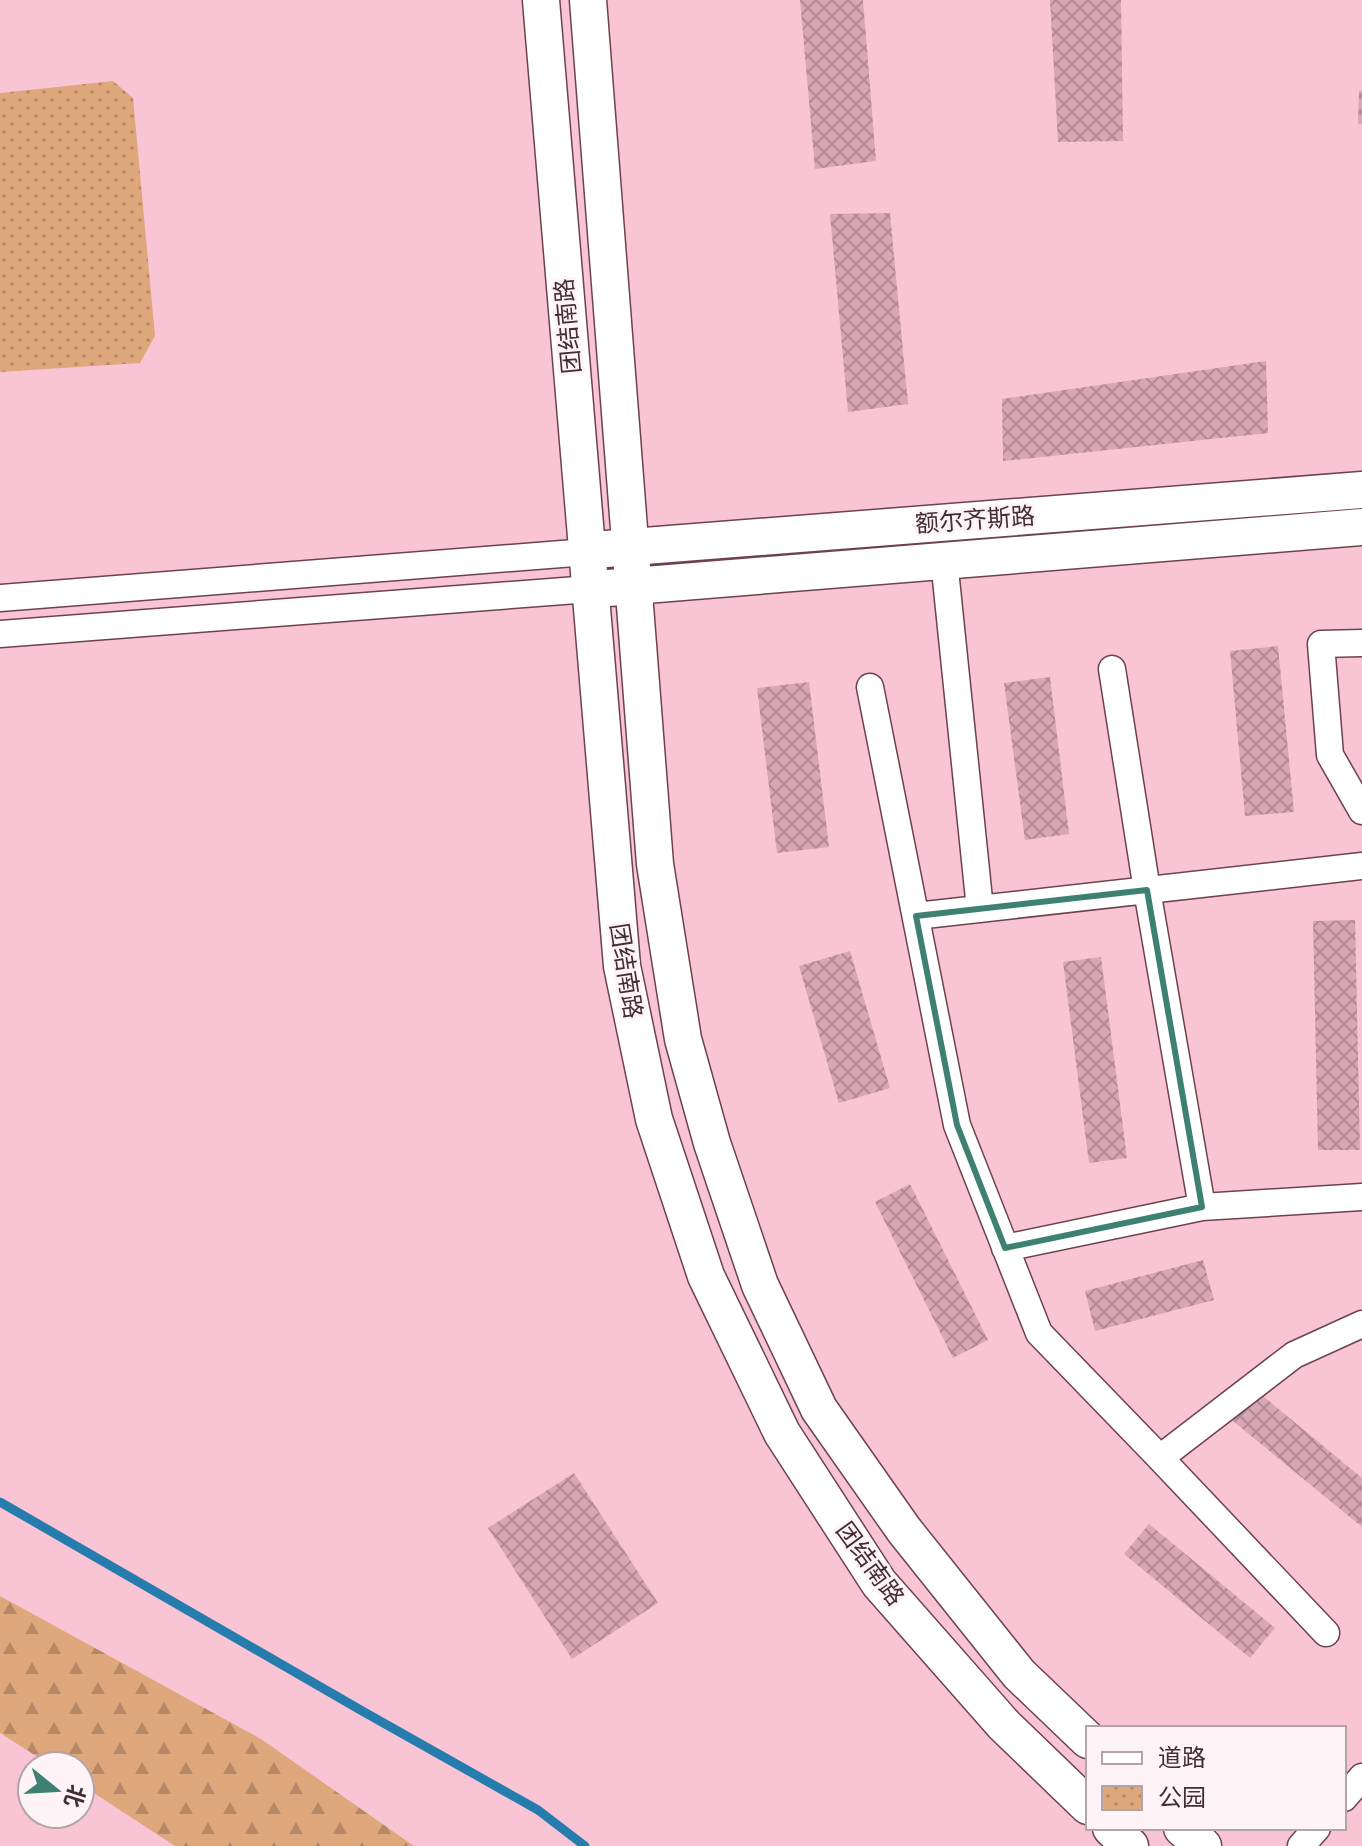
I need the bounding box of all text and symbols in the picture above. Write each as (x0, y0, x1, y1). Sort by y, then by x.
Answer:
street label: 团结南路 (550, 277, 586, 375)
street label: 额尔齐斯路 (914, 502, 1036, 538)
street label: 团结南路 (605, 921, 647, 1021)
street label: 团结南路 (830, 1517, 910, 1611)
legend (1086, 1726, 1346, 1830)
text: 道路 (1158, 1744, 1206, 1772)
north arrow (16, 1750, 96, 1830)
text: 北 (59, 1782, 90, 1810)
text: 公园 (1158, 1784, 1206, 1812)

